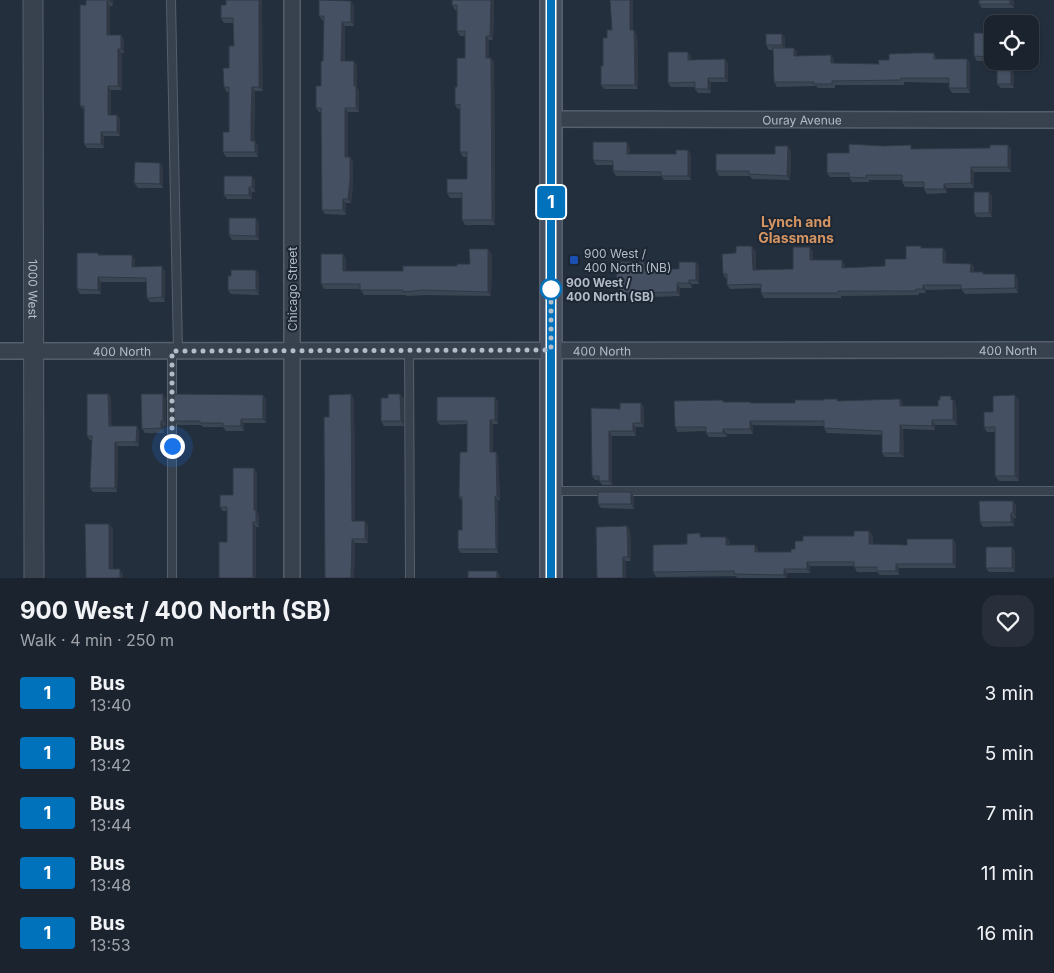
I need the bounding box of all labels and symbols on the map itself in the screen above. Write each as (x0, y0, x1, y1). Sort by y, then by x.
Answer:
street label: Ouray Avenue (762, 112, 842, 127)
line badge: 1 (535, 186, 567, 218)
district label: Lynch and Glassmans (758, 213, 834, 246)
place label: 900 West / 400 North (NB) (584, 246, 671, 275)
street label: Chicago Street (285, 247, 300, 331)
marker: 900 West / 400 North (NB) (568, 254, 580, 266)
street label: 1000 West (26, 259, 41, 319)
place label: 900 West / 400 North (SB) (566, 275, 654, 304)
marker: 900 West / 400 North (SB) (540, 278, 562, 300)
street label: 400 North (93, 343, 151, 358)
street label: 400 North (573, 343, 631, 358)
street label: 400 North (979, 343, 1037, 358)
your location (160, 434, 185, 459)

